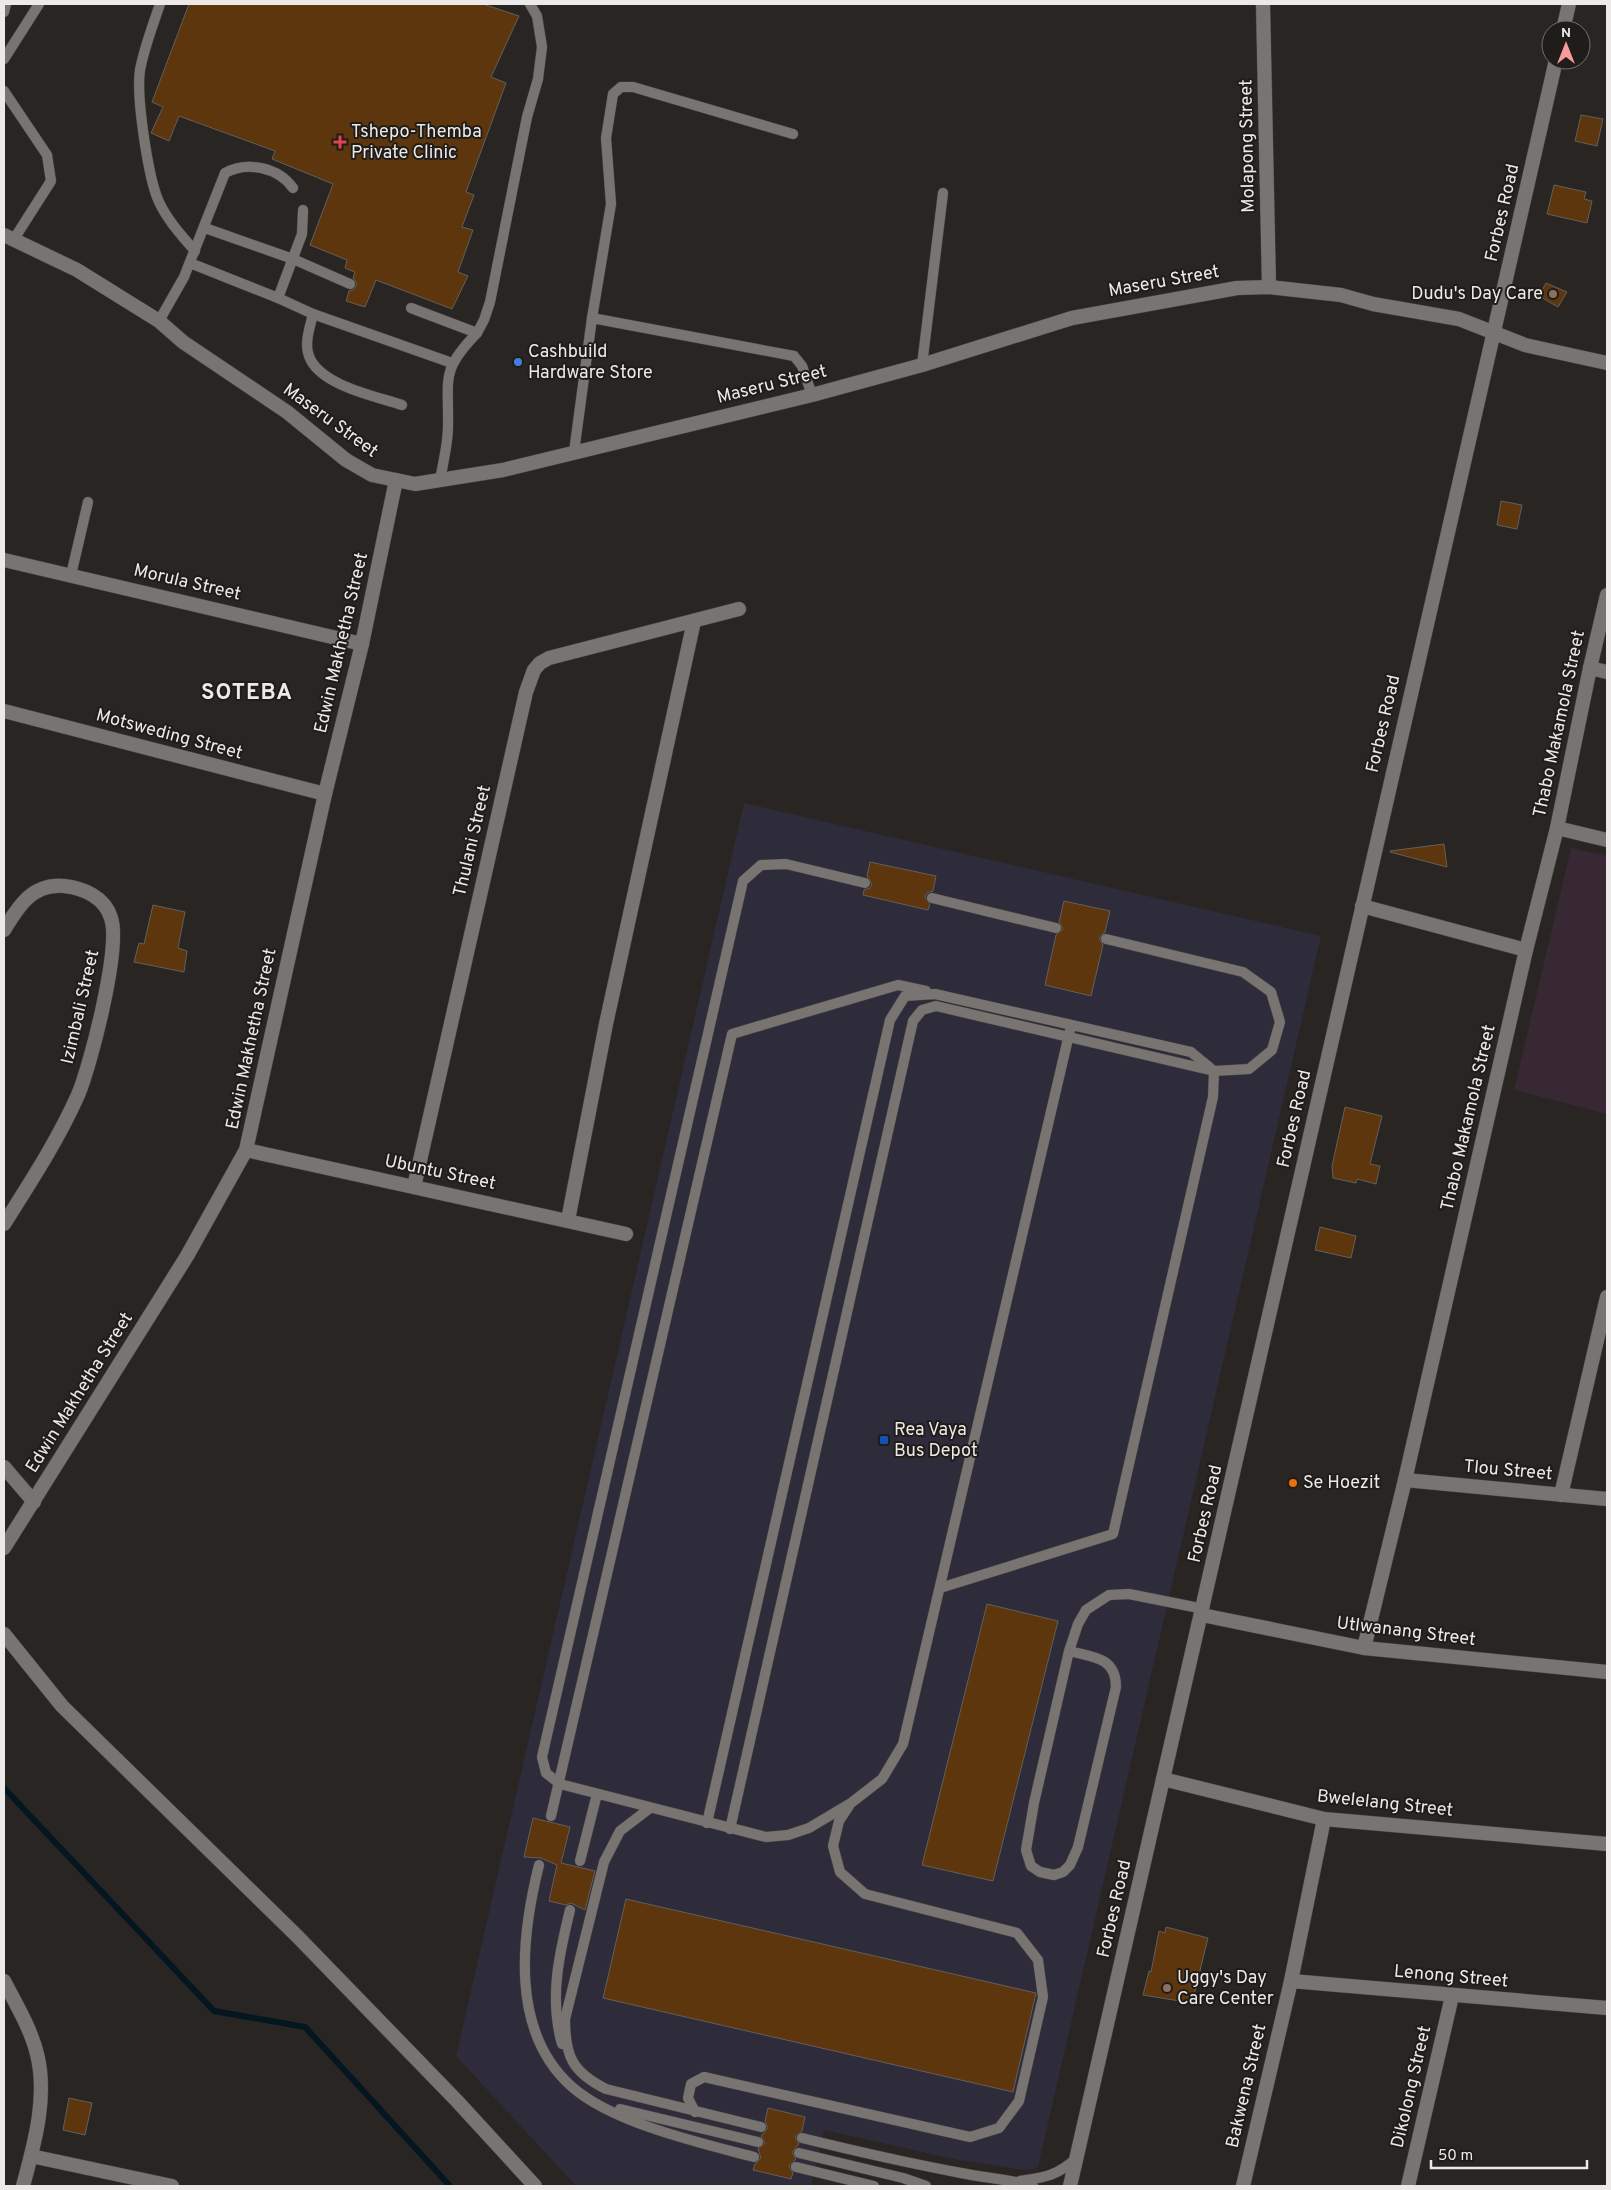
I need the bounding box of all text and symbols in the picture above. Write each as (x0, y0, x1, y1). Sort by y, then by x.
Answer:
north arrow (1541, 20, 1591, 70)
text: N (1561, 25, 1571, 42)
street label: Molapong Street (1235, 79, 1261, 213)
place label: Tshepo-Themba Private Clinic (351, 121, 482, 165)
marker: Tshepo-Themba Private Clinic (333, 135, 347, 149)
street label: Forbes Road (1481, 162, 1525, 264)
street label: Maseru Street (1107, 261, 1221, 303)
place label: Dudu's Day Care (1411, 283, 1543, 306)
marker: Dudu's Day Care (1547, 288, 1559, 300)
place label: Cashbuild Hardware Store (528, 341, 653, 385)
marker: Cashbuild Hardware Store (512, 356, 524, 368)
street label: Maseru Street (715, 360, 829, 410)
street label: Maseru Street (278, 379, 382, 463)
street label: Edwin Makhetha Street (310, 550, 374, 736)
street label: Morula Street (131, 559, 243, 607)
street label: Thabo Makamola Street (1529, 628, 1591, 820)
street label: Forbes Road (1362, 673, 1406, 775)
district label: SOTEBA (201, 680, 293, 707)
street label: Motsweding Street (93, 704, 245, 766)
street label: Thulani Street (449, 783, 497, 899)
street label: Edwin Makhetha Street (222, 946, 282, 1132)
street label: Izimbali Street (57, 947, 105, 1067)
street label: Thabo Makamola Street (1436, 1023, 1502, 1213)
street label: Forbes Road (1273, 1068, 1317, 1170)
street label: Ubuntu Street (382, 1150, 498, 1196)
street label: Edwin Makhetha Street (21, 1309, 139, 1477)
place label: Rea Vaya Bus Depot (894, 1419, 978, 1463)
marker: Rea Vaya Bus Depot (878, 1434, 890, 1446)
street label: Tlou Street (1463, 1456, 1553, 1486)
street label: Forbes Road (1184, 1463, 1228, 1565)
place label: Se Hoezit (1303, 1472, 1380, 1495)
marker: Se Hoezit (1287, 1477, 1299, 1489)
street label: Utlwanang Street (1335, 1612, 1477, 1652)
street label: Bwelelang Street (1316, 1785, 1454, 1823)
street label: Forbes Road (1093, 1858, 1137, 1960)
street label: Lenong Street (1393, 1961, 1509, 1993)
place label: Uggy's Day Care Center (1177, 1967, 1274, 2011)
marker: Uggy's Day Care Center (1161, 1982, 1173, 1994)
street label: Bakwena Street (1222, 2022, 1272, 2150)
street label: Dikolong Street (1387, 2024, 1437, 2150)
scale bar (1431, 2138, 1587, 2170)
text: 50 m (1438, 2147, 1473, 2166)

